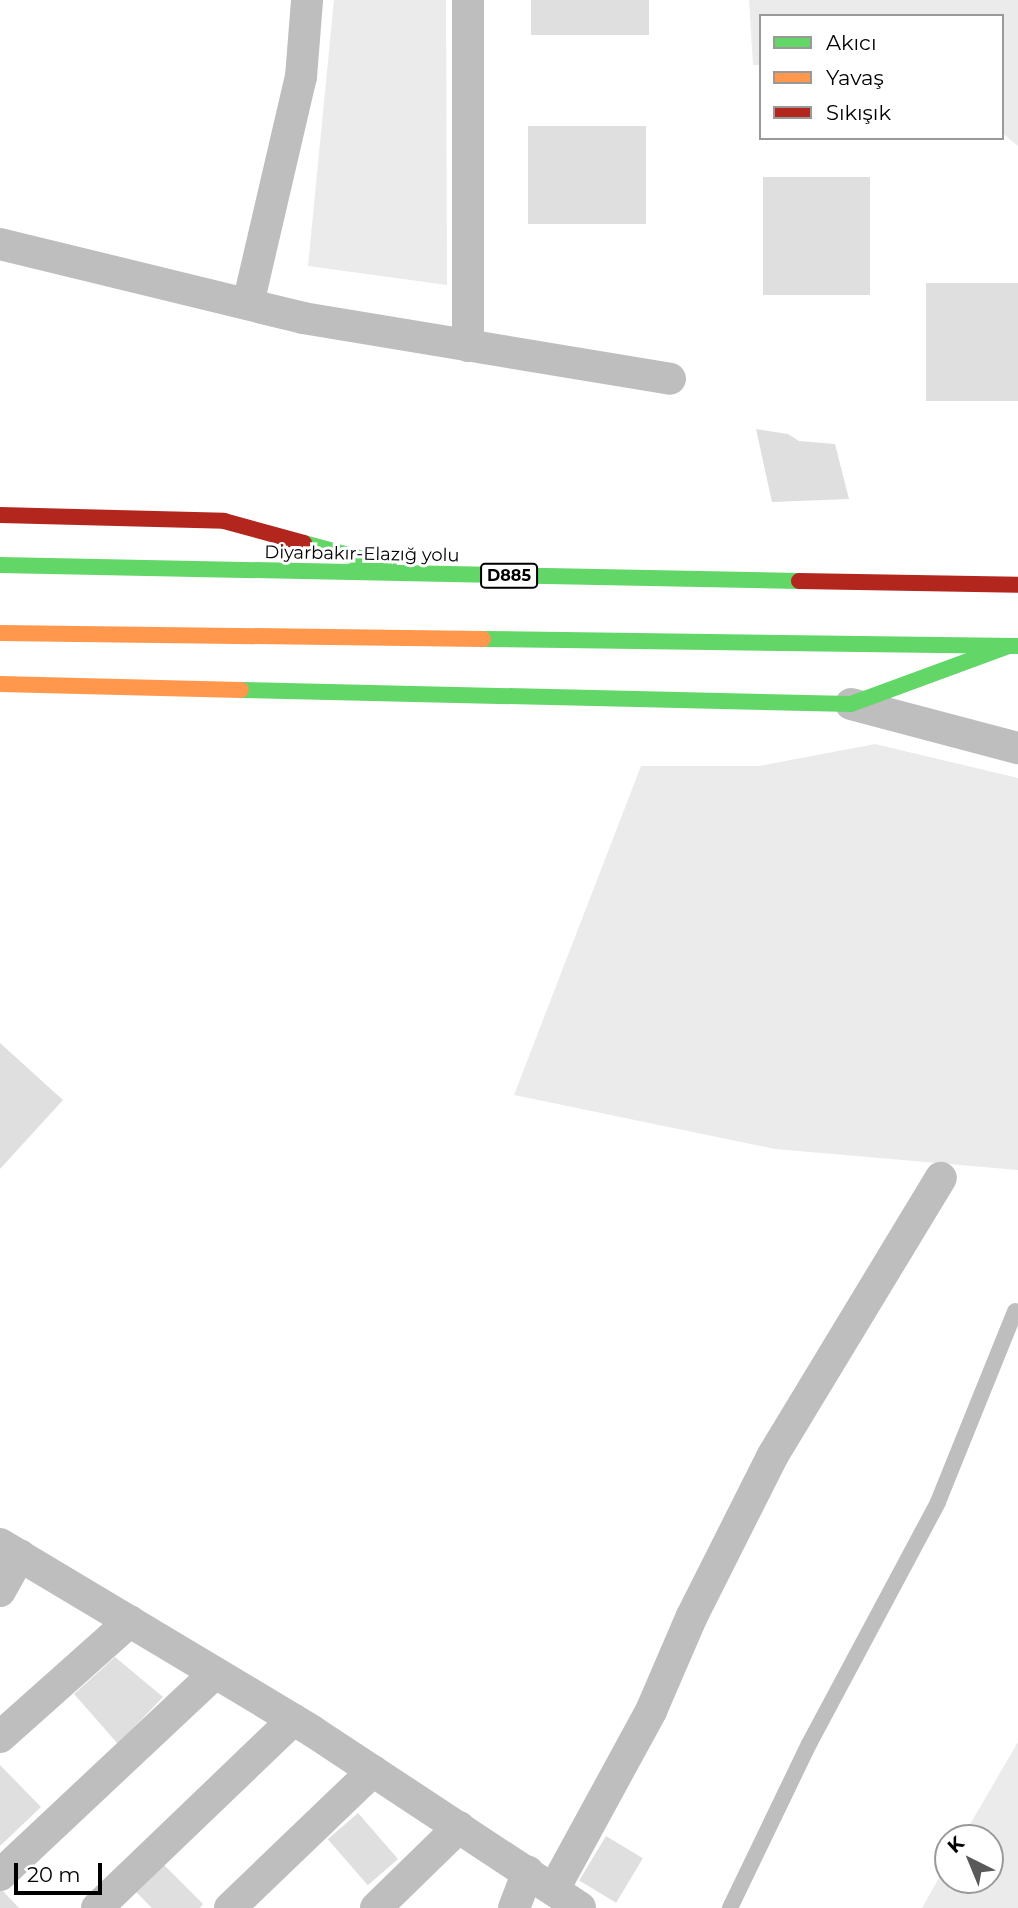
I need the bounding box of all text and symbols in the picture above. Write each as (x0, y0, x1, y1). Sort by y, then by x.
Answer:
legend (759, 14, 1004, 140)
text: Akıcı (826, 30, 877, 55)
text: Yavaş (826, 65, 884, 90)
text: Sıkışık (826, 100, 891, 125)
street label: Diyarbakır-Elazığ yolu (264, 541, 460, 567)
road number: D885 (479, 564, 539, 589)
north arrow (934, 1824, 1004, 1894)
text: K (943, 1832, 969, 1858)
scale bar (18, 1848, 105, 1892)
text: 20 m (27, 1862, 81, 1887)

